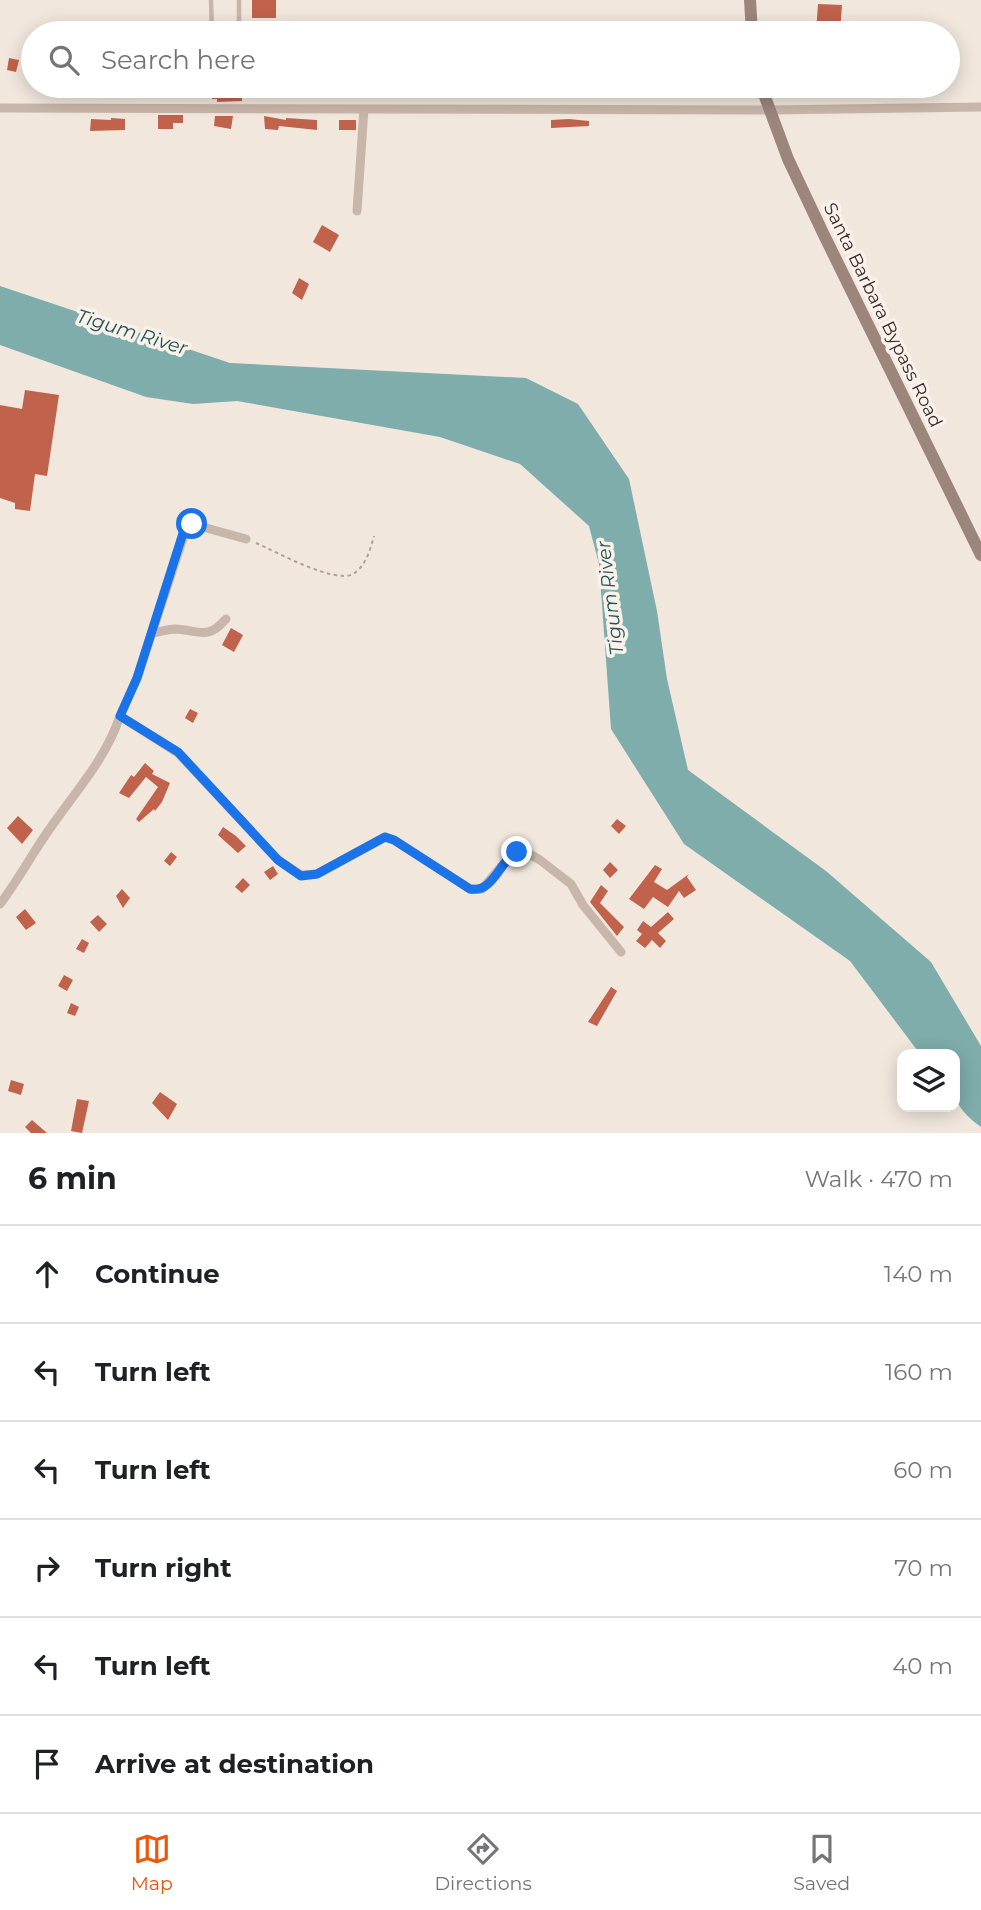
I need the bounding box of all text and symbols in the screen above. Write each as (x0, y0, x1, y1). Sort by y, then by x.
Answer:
search box (21, 21, 960, 98)
icon: search (45, 41, 83, 79)
text: Search here (101, 44, 256, 76)
street label: Santa Barbara Bypass Road (819, 199, 947, 431)
water label: Tigum River (74, 304, 191, 360)
route start (176, 508, 207, 539)
water label: Tigum River (592, 539, 628, 656)
route end (501, 836, 532, 867)
map controls (897, 1049, 960, 1112)
button: layers (897, 1049, 960, 1112)
text: 6 min (28, 1160, 117, 1197)
text: Walk · 470 m (805, 1165, 953, 1193)
icon: ahead (28, 1255, 66, 1293)
text: Continue (95, 1258, 220, 1290)
text: 140 m (884, 1260, 953, 1288)
icon: left (28, 1353, 66, 1391)
text: Turn left (95, 1356, 211, 1388)
text: 160 m (885, 1358, 953, 1386)
icon: left (28, 1451, 66, 1489)
text: Turn left (95, 1454, 211, 1486)
text: 60 m (893, 1456, 953, 1484)
icon: right (28, 1549, 66, 1587)
text: Turn right (95, 1552, 231, 1584)
text: 70 m (894, 1554, 953, 1582)
icon: left (28, 1647, 66, 1685)
text: Turn left (95, 1650, 211, 1682)
text: 40 m (892, 1652, 953, 1680)
icon: arrive (28, 1745, 66, 1783)
text: Arrive at destination (95, 1748, 374, 1780)
tab: Map (131, 1830, 173, 1895)
tab: Directions (434, 1830, 532, 1895)
tab: Saved (793, 1830, 850, 1895)

